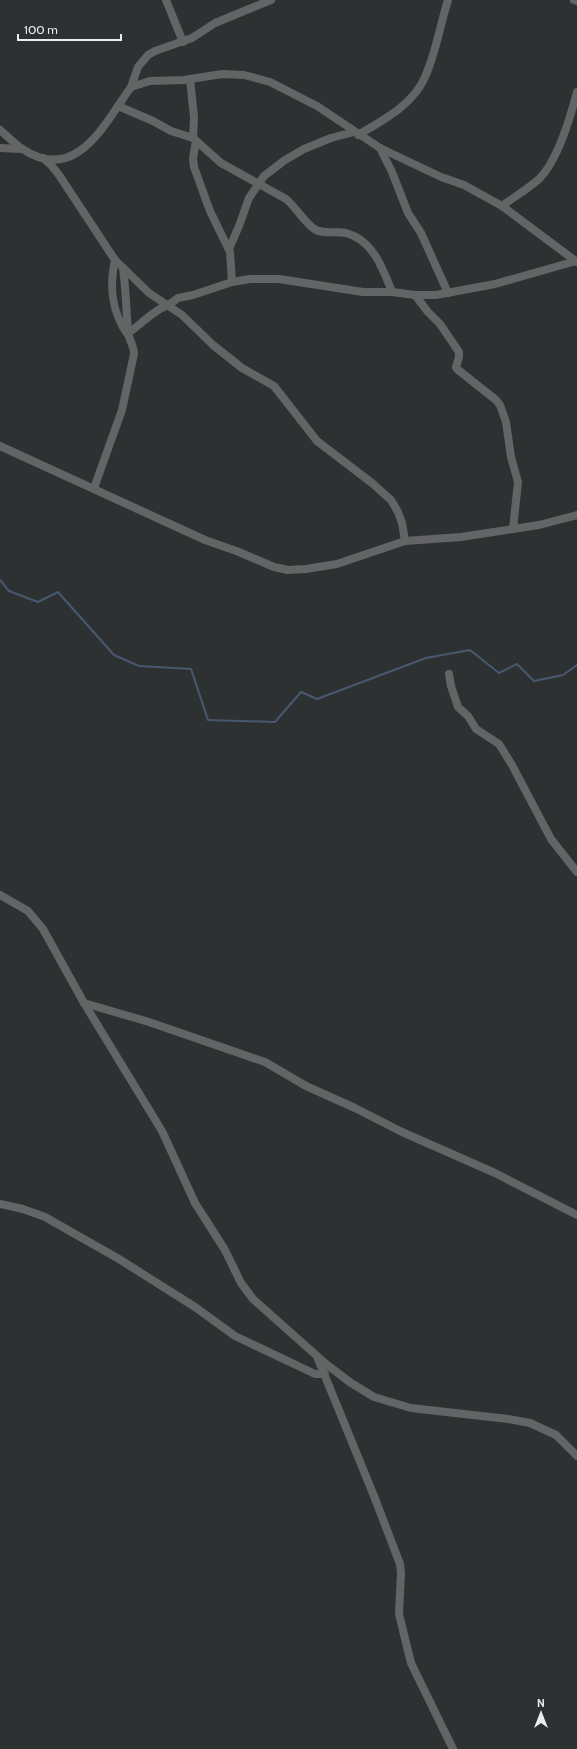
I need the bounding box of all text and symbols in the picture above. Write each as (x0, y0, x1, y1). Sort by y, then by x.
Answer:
scale bar (18, 16, 121, 42)
text: 100 m (24, 22, 58, 37)
north arrow (521, 1693, 561, 1733)
text: N (537, 1696, 545, 1710)

